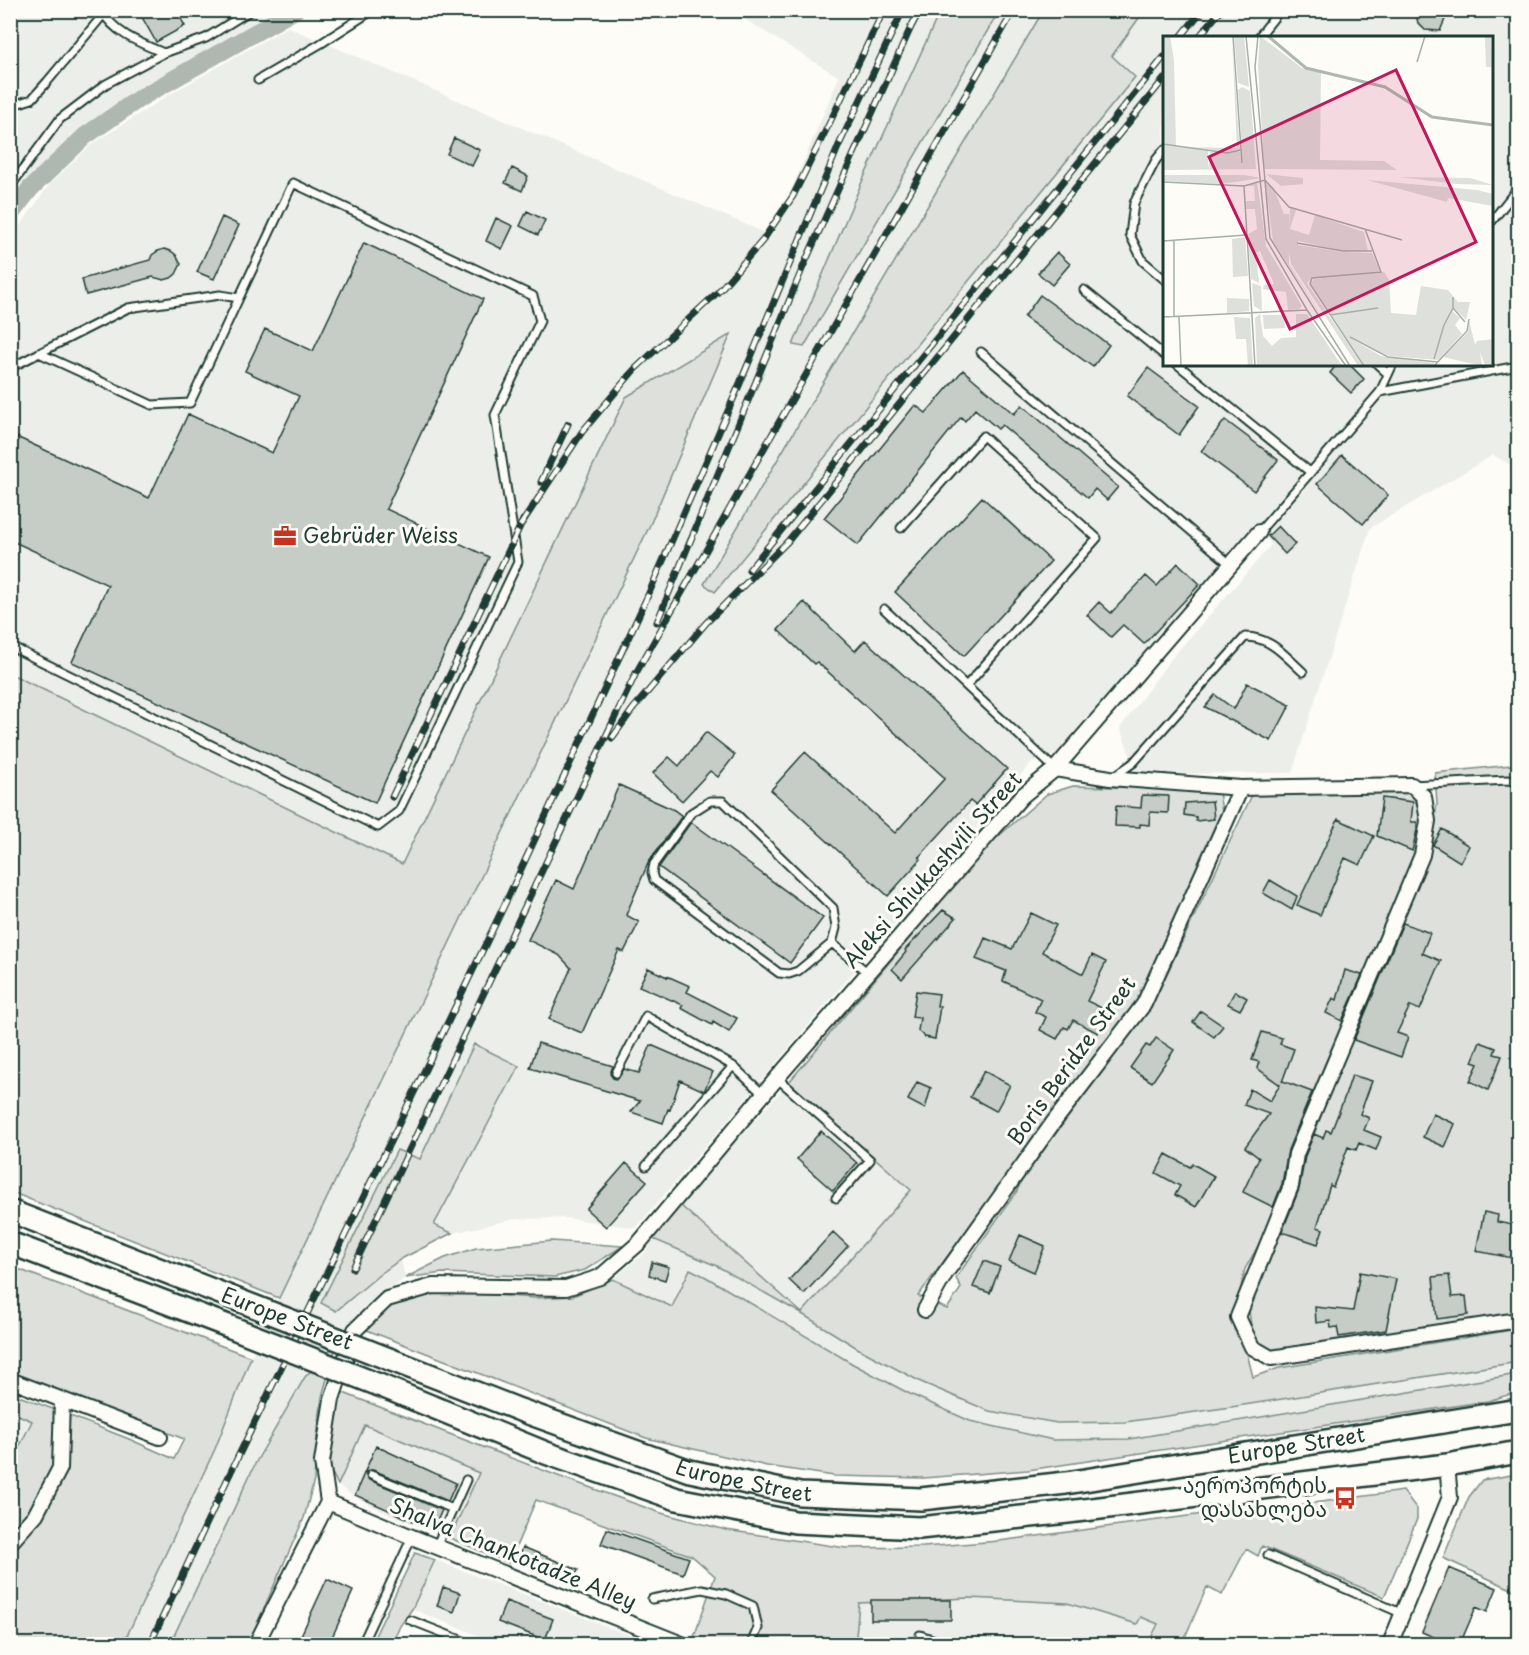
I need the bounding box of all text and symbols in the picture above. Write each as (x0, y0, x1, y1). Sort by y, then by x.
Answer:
inset map (1163, 36, 1493, 366)
place label: Gebrüder Weiss (303, 518, 458, 550)
office icon: Gebrüder Weiss (272, 523, 298, 549)
street label: Aleksi Shiukashvili Street (834, 763, 1029, 974)
street label: Boris Beridze Street (998, 969, 1142, 1151)
street label: Europe Street (217, 1277, 358, 1357)
street label: Europe Street (1225, 1417, 1367, 1471)
street label: Europe Street (672, 1449, 813, 1508)
place label: აეროპორტის დასახლება (1183, 1468, 1327, 1524)
bus stop icon: აეროპორტის დასახლება (1332, 1485, 1358, 1511)
street label: Shalva Chankotadze Alley (385, 1488, 642, 1616)

